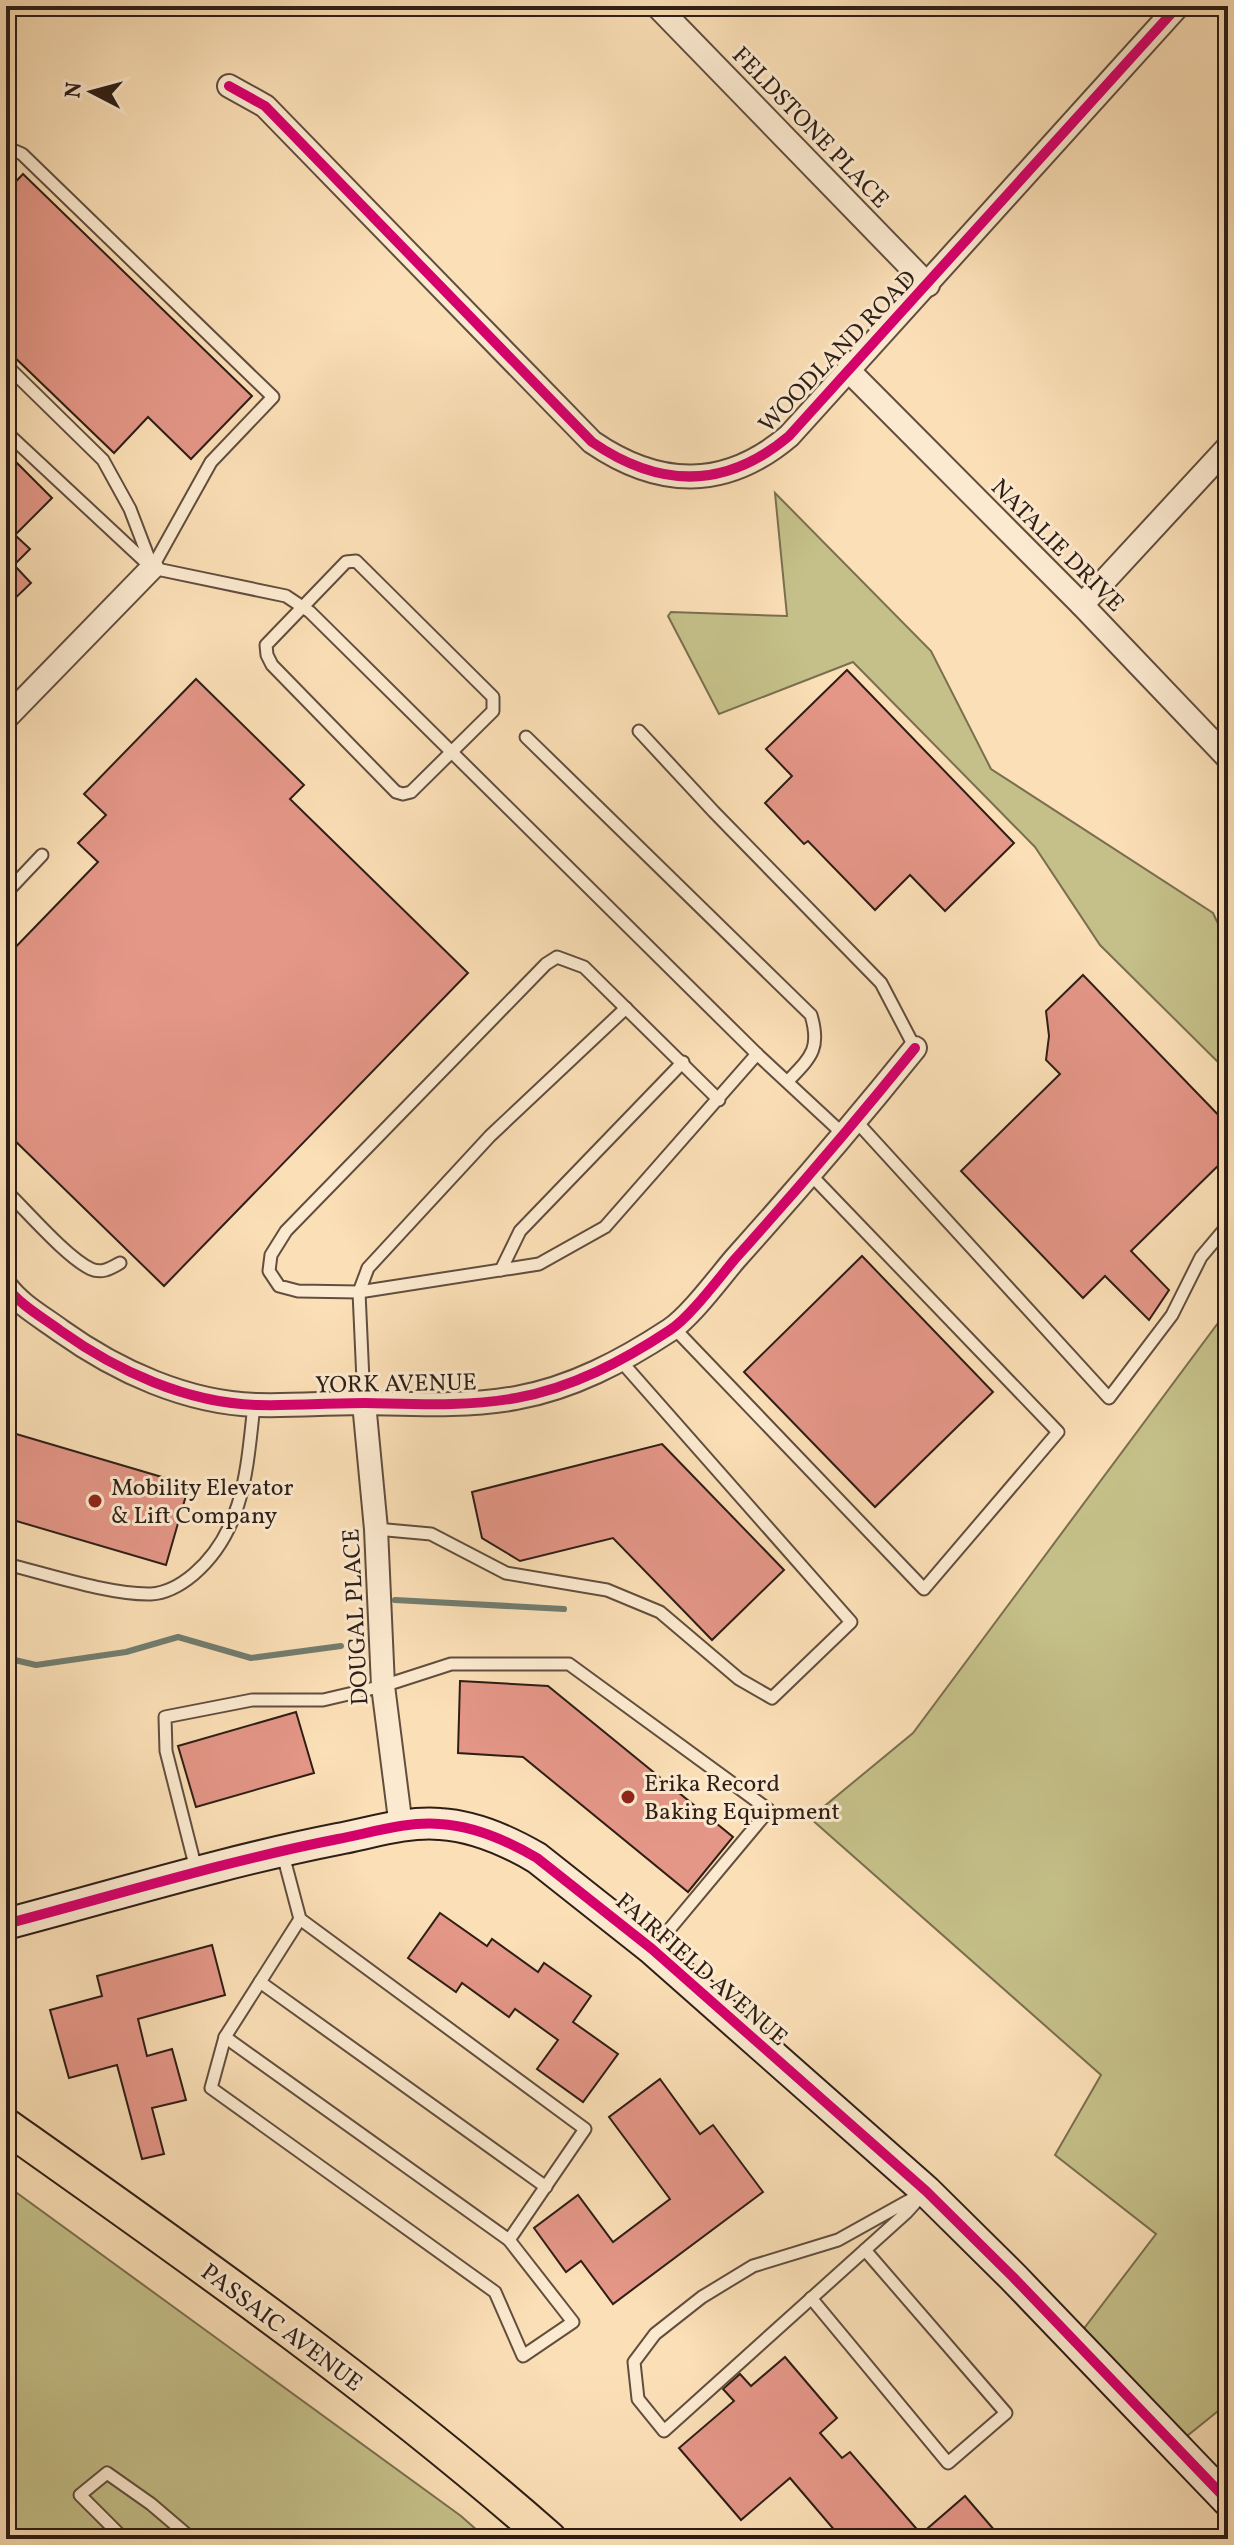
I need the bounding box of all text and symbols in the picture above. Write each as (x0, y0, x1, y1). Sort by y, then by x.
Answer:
street label: FELDSTONE PLACE (723, 40, 896, 217)
north arrow (52, 52, 132, 132)
text: N (58, 81, 91, 100)
street label: WOODLAND ROAD (752, 263, 925, 441)
street label: NATALIE DRIVE (982, 472, 1131, 621)
street label: YORK AVENUE (315, 1367, 477, 1403)
place label: Mobility Elevator & Lift Company (111, 1472, 294, 1534)
marker: Mobility Elevator & Lift Company (86, 1492, 104, 1510)
street label: DOUGAL PLACE (335, 1528, 379, 1706)
place label: Erika Record Baking Equipment (644, 1768, 840, 1830)
marker: Erika Record Baking Equipment (619, 1788, 637, 1806)
street label: FAIRFIELD AVENUE (607, 1886, 794, 2055)
street label: PASSAIC AVENUE (193, 2256, 369, 2401)

